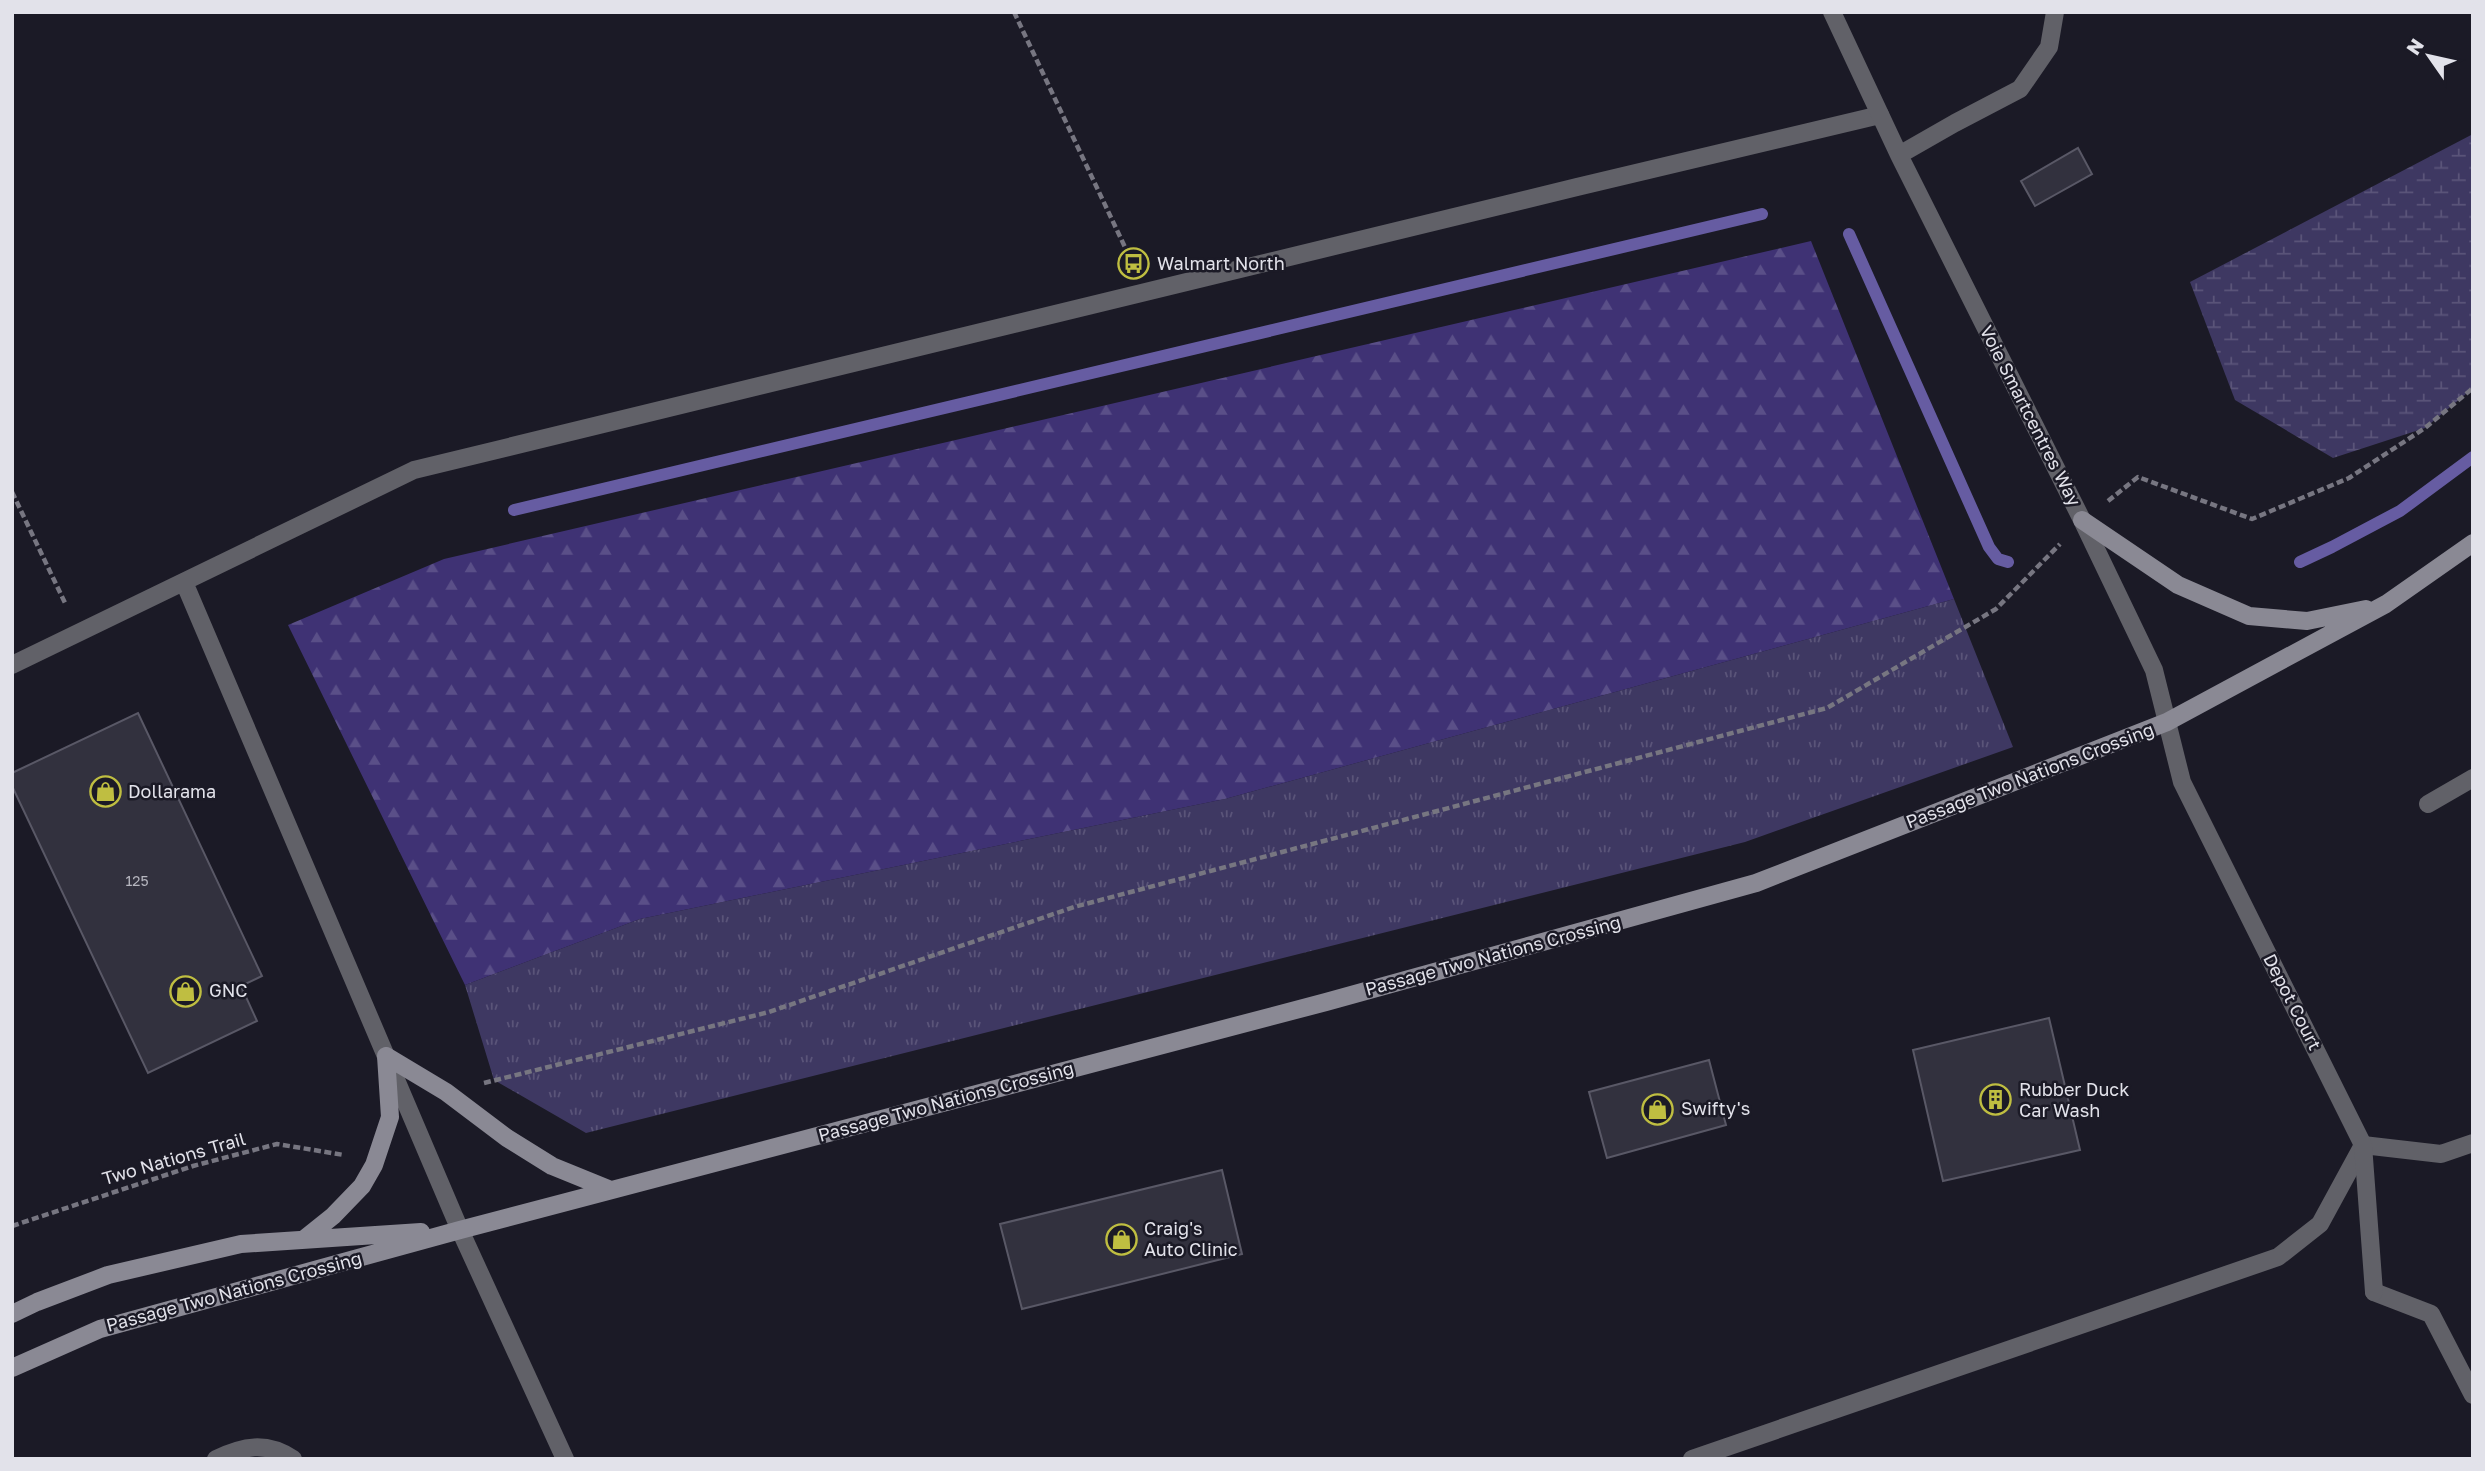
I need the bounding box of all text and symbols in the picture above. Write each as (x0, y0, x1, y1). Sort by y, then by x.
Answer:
north arrow (2394, 21, 2464, 91)
text: N (2401, 34, 2428, 59)
bus stop icon: Walmart North (1117, 247, 1151, 281)
place label: Walmart North (1157, 252, 1285, 274)
street label: Voie Smartcentres Way (1976, 322, 2086, 510)
street label: Passage Two Nations Crossing (1903, 718, 2157, 833)
shop icon: Dollarama (88, 775, 122, 809)
place label: Dollarama (128, 780, 216, 802)
house number: 125 (125, 872, 149, 889)
street label: Passage Two Nations Crossing (1362, 910, 1623, 1000)
street label: Depot Court (2259, 950, 2327, 1053)
shop icon: GNC (169, 974, 203, 1008)
place label: GNC (209, 979, 248, 1001)
street label: Passage Two Nations Crossing (815, 1056, 1076, 1146)
place label: Rubber Duck Car Wash (2019, 1078, 2129, 1121)
building icon: Rubber Duck Car Wash (1979, 1083, 2013, 1117)
shop icon: Swifty's (1641, 1092, 1675, 1126)
place label: Swifty's (1681, 1097, 1750, 1119)
street label: Two Nations Trail (100, 1127, 248, 1189)
place label: Craig's Auto Clinic (1144, 1217, 1238, 1260)
shop icon: Craig's Auto Clinic (1104, 1222, 1138, 1256)
street label: Passage Two Nations Crossing (103, 1246, 364, 1336)

